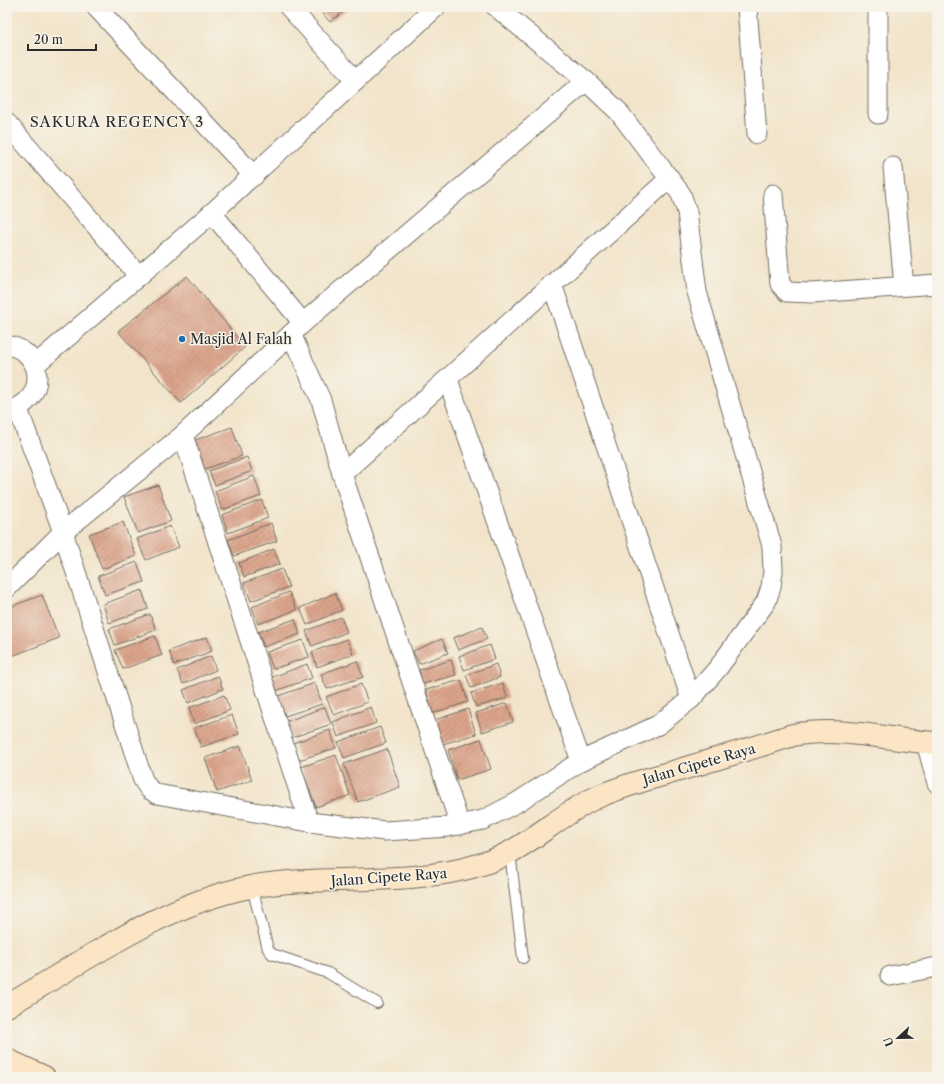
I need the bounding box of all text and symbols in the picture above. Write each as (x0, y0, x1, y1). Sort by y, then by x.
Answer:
scale bar (28, 26, 96, 52)
text: 20 m (34, 32, 63, 47)
district label: SAKURA REGENCY 3 (30, 112, 204, 131)
place label: Masjid Al Falah (190, 330, 292, 348)
marker: Masjid Al Falah (177, 334, 187, 344)
street label: Jalan Cipete Raya (639, 739, 758, 789)
street label: Jalan Cipete Raya (328, 864, 448, 890)
north arrow (878, 1018, 918, 1058)
text: U (881, 1035, 897, 1049)

